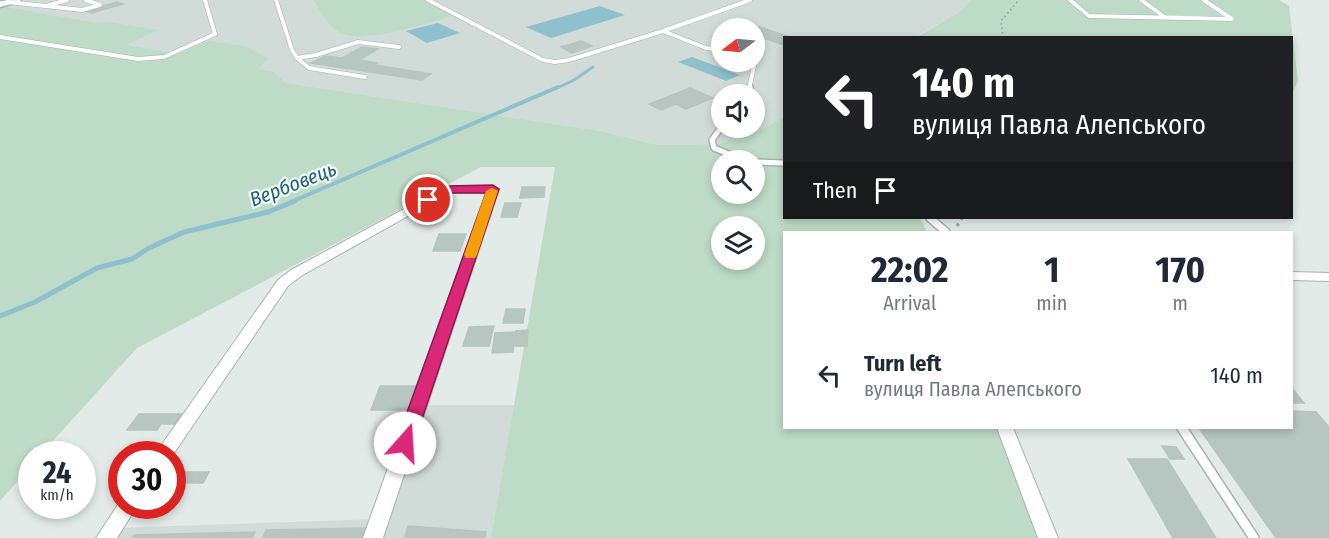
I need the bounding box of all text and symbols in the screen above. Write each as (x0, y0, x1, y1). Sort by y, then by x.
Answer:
north arrow (711, 18, 765, 72)
map controls (711, 18, 765, 270)
text: 140 m (912, 58, 1015, 108)
icon: left (813, 60, 891, 138)
button: sound (711, 84, 765, 138)
text: вулиця Павла Алепського (912, 109, 1206, 141)
button: search (711, 150, 765, 204)
water label: Вербовець (246, 157, 340, 211)
pin (402, 174, 453, 225)
icon: arrive (869, 174, 902, 207)
text: Then (813, 177, 857, 204)
icon: arrive (411, 183, 444, 216)
button: layers (711, 216, 765, 270)
text: 22:02 (871, 248, 948, 292)
text: 1 (1044, 248, 1059, 292)
text: 170 (1155, 248, 1205, 292)
text: Arrival (883, 291, 936, 315)
text: min (1036, 291, 1067, 315)
text: m (1172, 291, 1188, 315)
text: Turn left (864, 350, 942, 377)
icon: left (813, 359, 846, 392)
text: 140 m (1210, 362, 1263, 389)
text: вулиця Павла Алепського (864, 377, 1082, 401)
position arrow (373, 411, 437, 475)
speed limit sign: 30 (108, 441, 186, 519)
text: 24 (43, 455, 71, 491)
text: km/h (40, 486, 74, 504)

